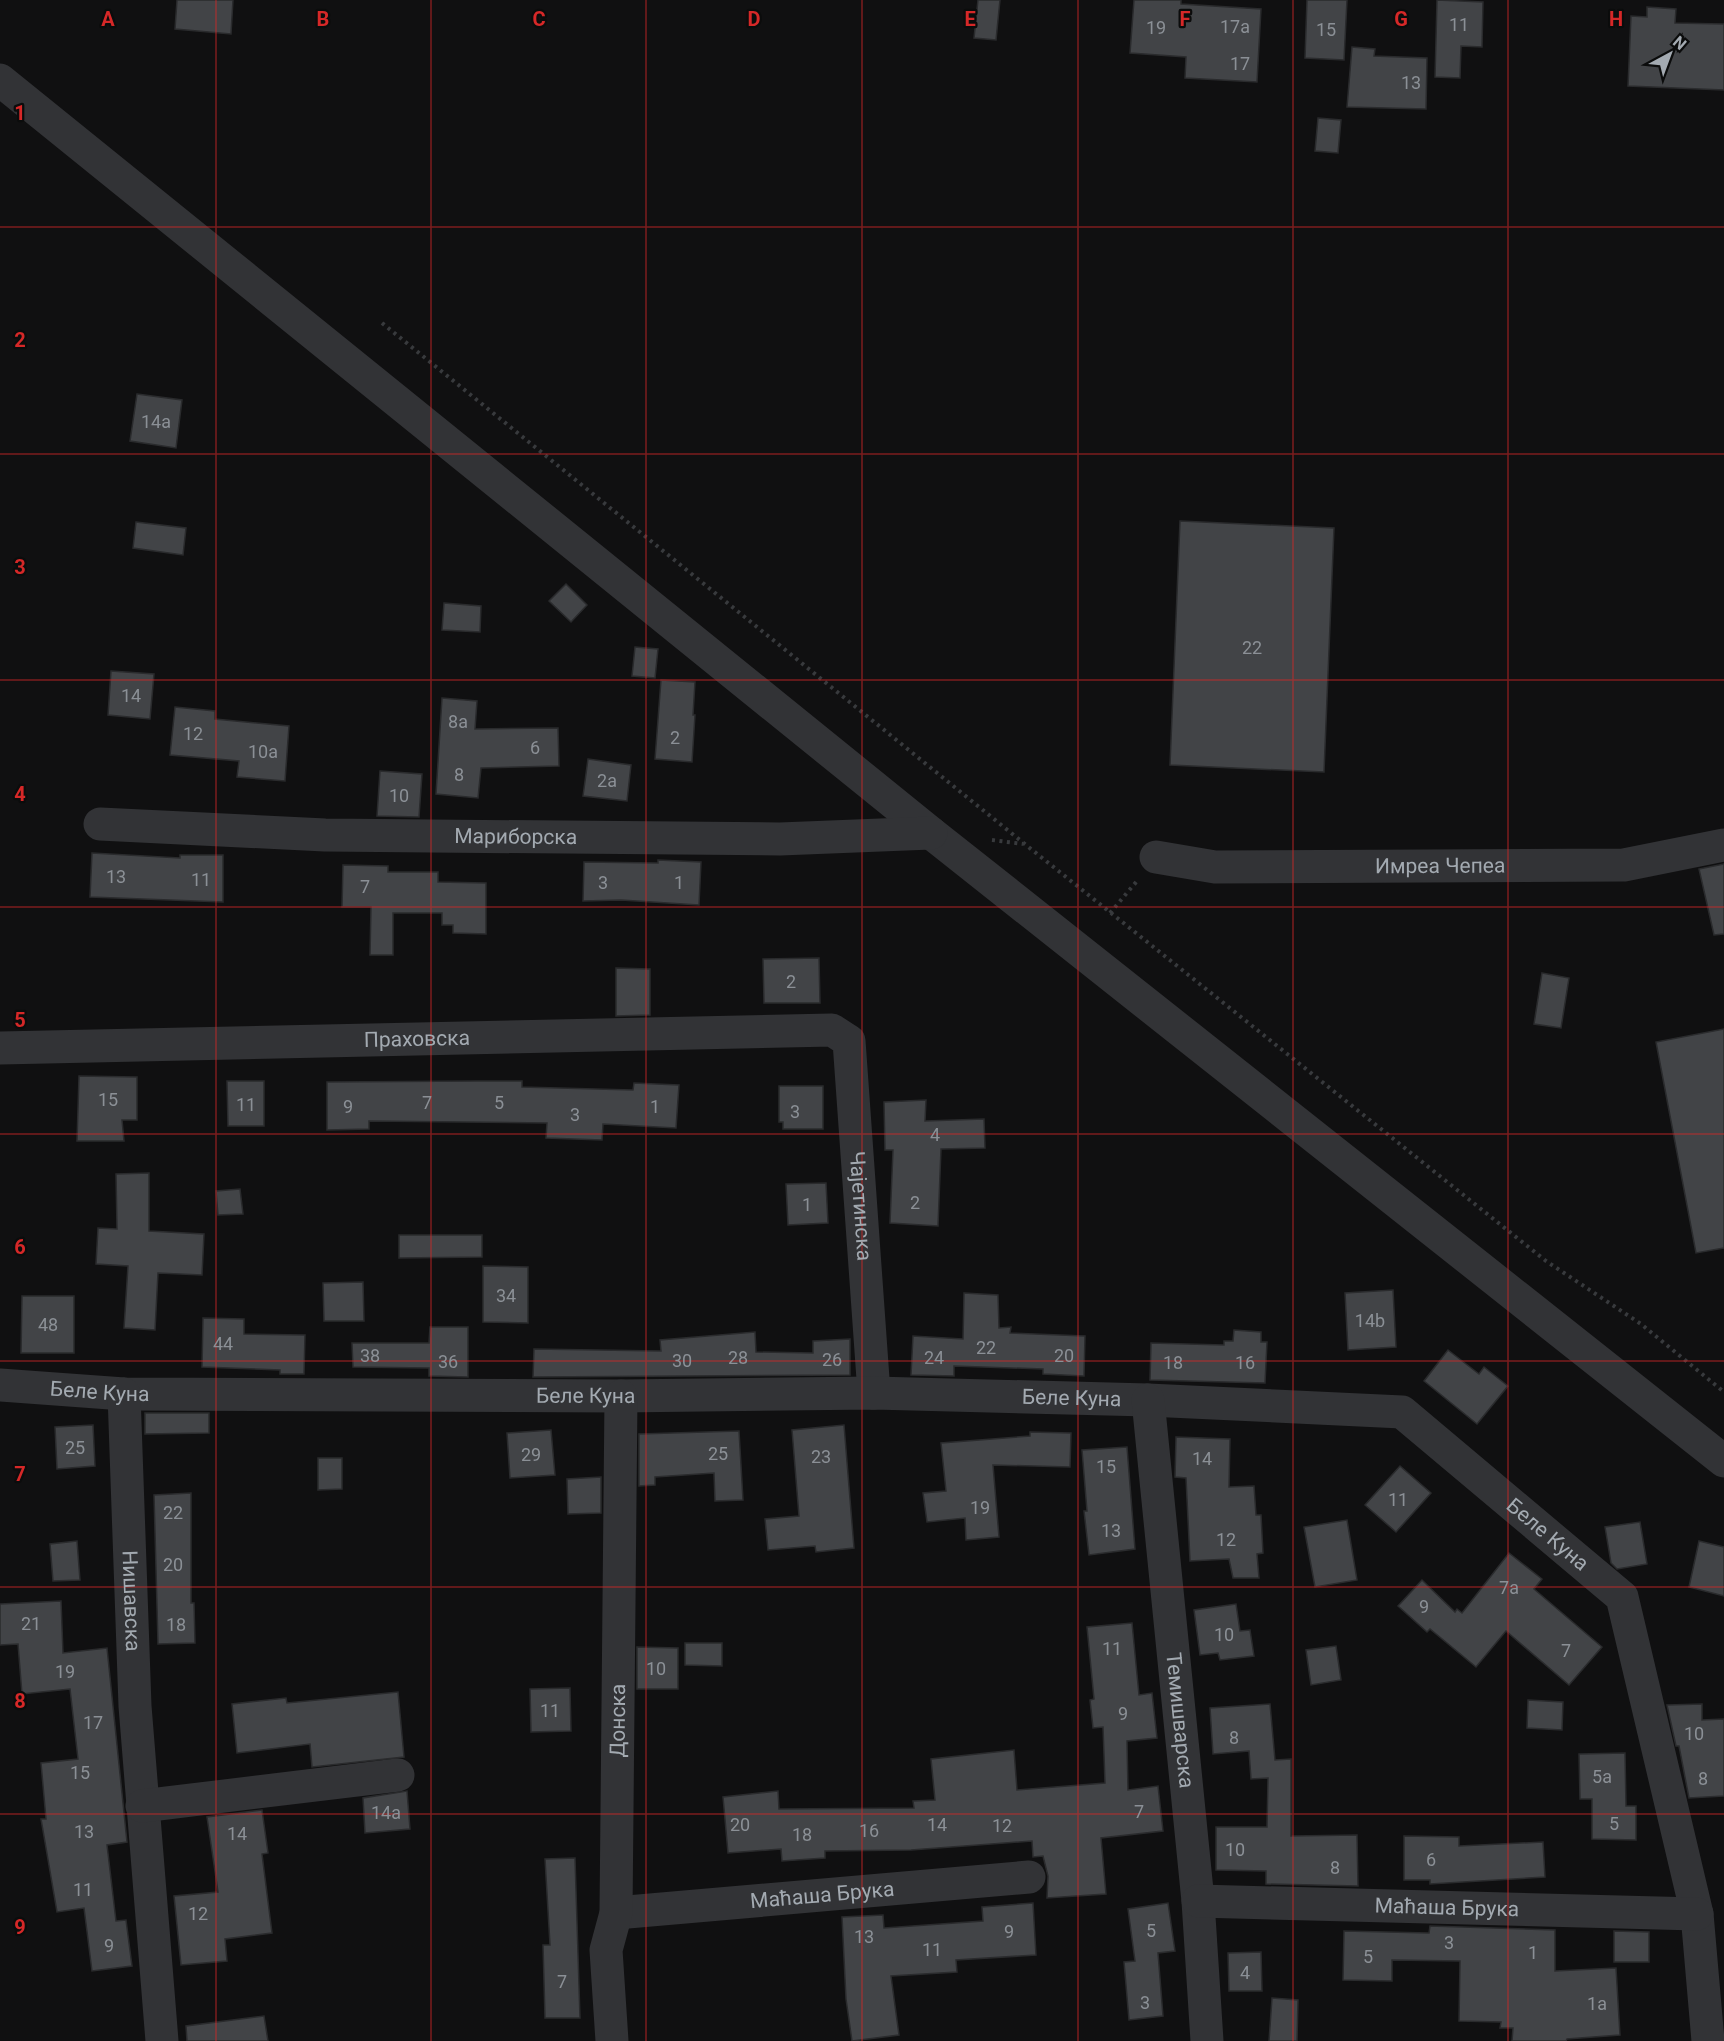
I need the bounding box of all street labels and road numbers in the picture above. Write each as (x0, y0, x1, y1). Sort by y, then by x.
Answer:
street label: Мариборска (454, 824, 577, 849)
street label: Имреа Чепеа (1375, 854, 1505, 878)
street label: Праховска (364, 1026, 470, 1052)
street label: Чајетинска (845, 1150, 877, 1262)
street label: Беле Куна (49, 1377, 149, 1406)
street label: Беле Куна (536, 1384, 636, 1408)
street label: Беле Куна (1022, 1385, 1122, 1411)
street label: Беле Куна (1502, 1493, 1593, 1576)
street label: Нишавска (118, 1550, 145, 1652)
street label: Темишварска (1161, 1651, 1199, 1789)
street label: Донска (606, 1684, 630, 1758)
street label: Маћаша Брука (749, 1877, 895, 1913)
street label: Маћаша Брука (1374, 1894, 1519, 1921)

